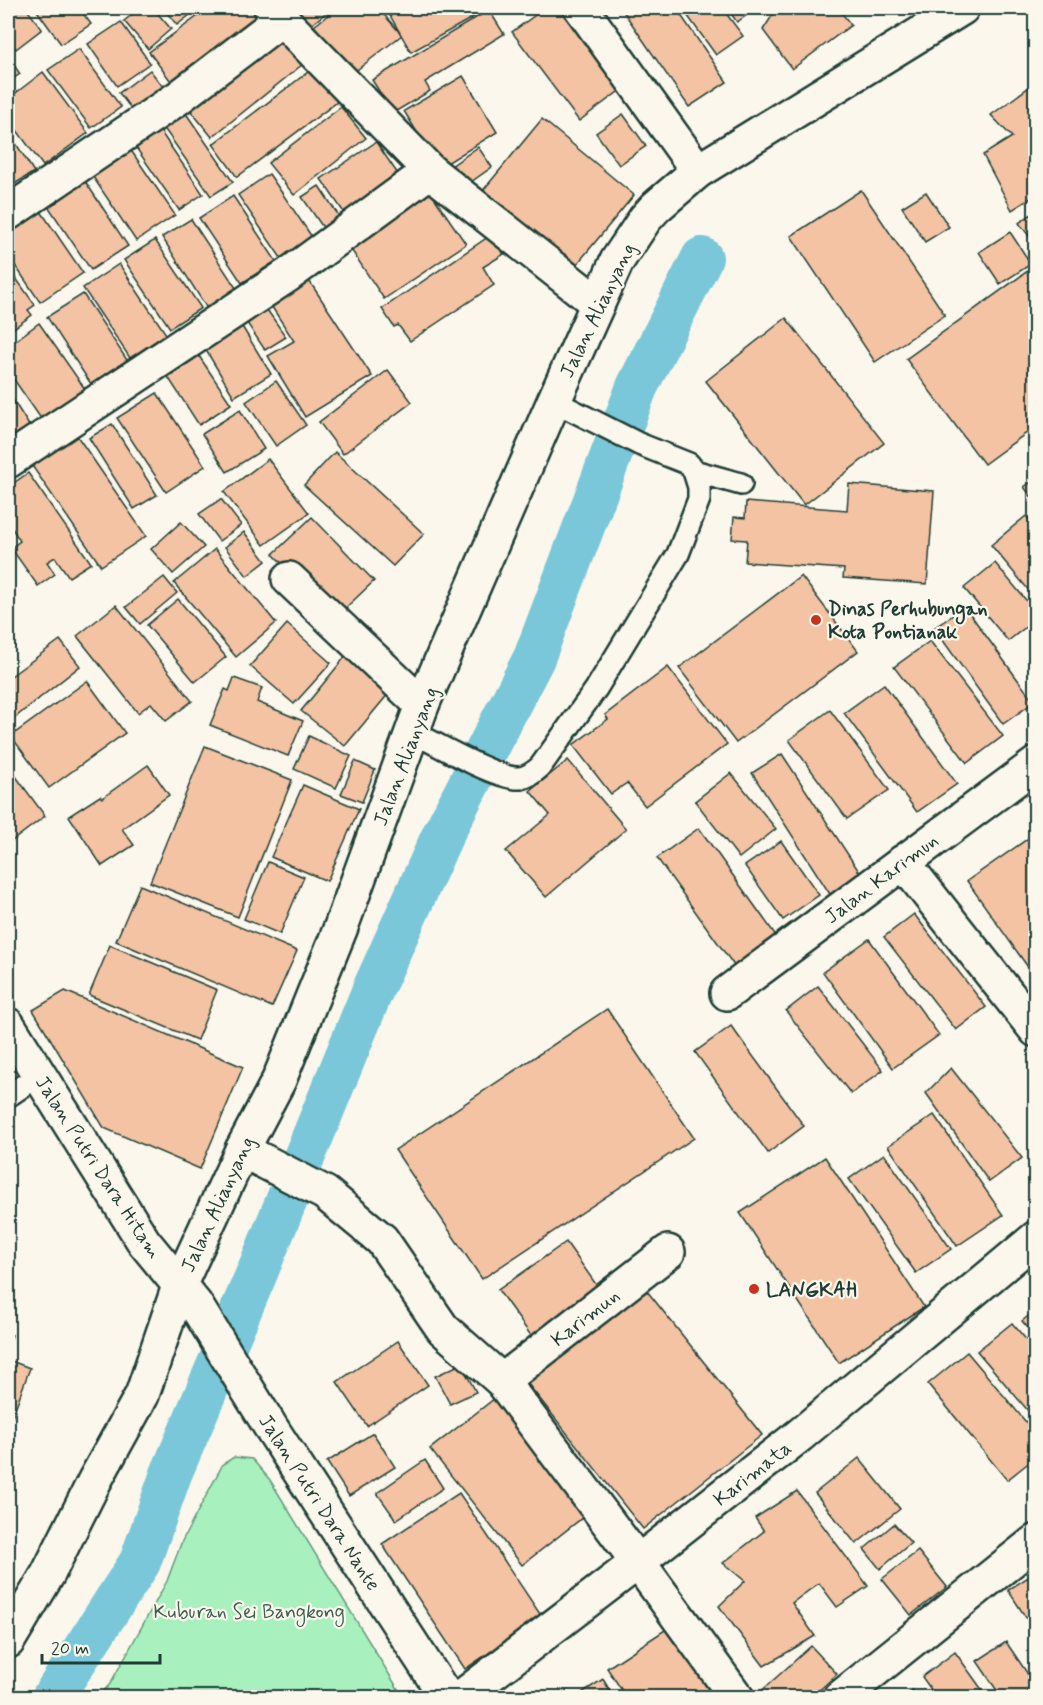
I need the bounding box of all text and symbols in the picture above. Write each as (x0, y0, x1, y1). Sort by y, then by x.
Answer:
street label: Jalan Alianyang (554, 239, 643, 383)
place label: Dinas Perhubungan Kota Pontianak (828, 596, 988, 646)
marker: Dinas Perhubungan Kota Pontianak (809, 613, 823, 627)
street label: Jalan Alianyang (367, 683, 445, 830)
street label: Jalan Karimun (820, 828, 944, 931)
street label: Jalan Putri Dara Hitam (28, 1071, 167, 1265)
street label: Jalan Alianyang (175, 1132, 262, 1277)
place label: LANGKAH (766, 1277, 857, 1304)
marker: LANGKAH (747, 1282, 761, 1296)
street label: Karimun (546, 1283, 626, 1354)
street label: Jalan Putri Dara Nante (251, 1409, 386, 1596)
street label: Karimata (708, 1435, 797, 1513)
park label: Kuburan Sei Bangkong (153, 1599, 345, 1627)
scale bar (42, 1627, 160, 1665)
text: 20 m (51, 1637, 89, 1661)

